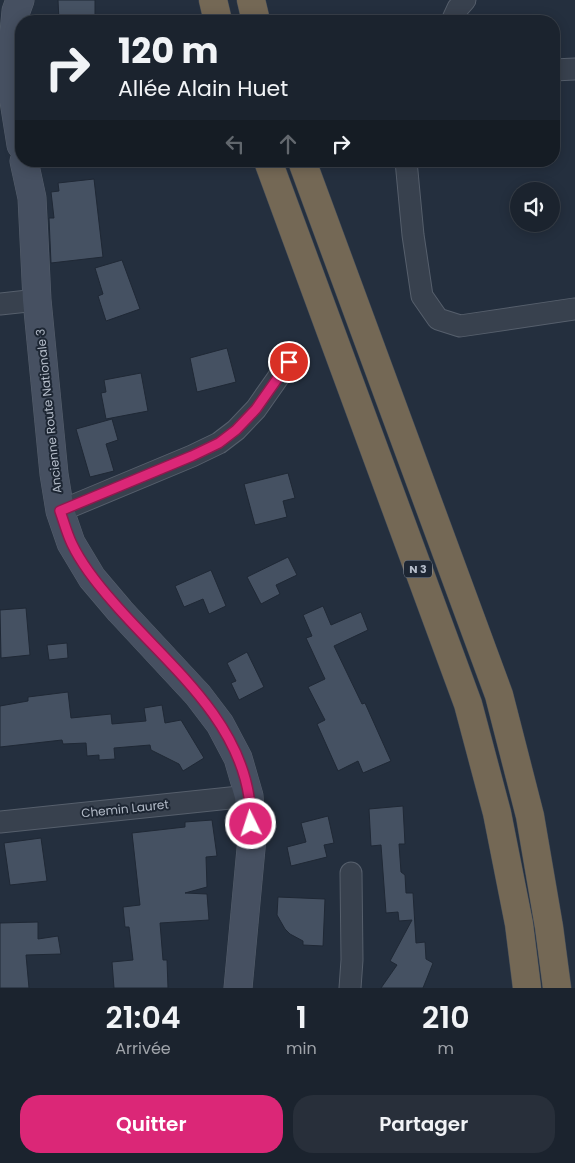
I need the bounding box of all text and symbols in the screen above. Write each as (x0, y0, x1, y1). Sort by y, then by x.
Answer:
text: 120 m (118, 26, 218, 75)
icon: right (35, 35, 100, 100)
text: Allée Alain Huet (118, 73, 288, 104)
icon: left (221, 130, 249, 158)
icon: ahead (274, 130, 302, 158)
icon: right (327, 130, 355, 158)
map controls (510, 182, 560, 232)
button: sound (510, 182, 560, 232)
street label: Ancienne Route Nationale 3 (31, 328, 66, 494)
pin (268, 341, 310, 383)
icon: arrive (275, 348, 303, 376)
road number: N 3 (404, 560, 432, 578)
street label: Chemin Lauret (80, 795, 170, 822)
position arrow (224, 797, 276, 849)
text: 21:04 (105, 996, 181, 1039)
text: 1 (296, 996, 307, 1039)
text: 210 (422, 996, 470, 1039)
text: Arrivée (115, 1037, 171, 1060)
text: min (286, 1037, 317, 1060)
text: m (438, 1037, 454, 1060)
button: Quitter (20, 1095, 283, 1153)
button: Partager (293, 1095, 555, 1153)

